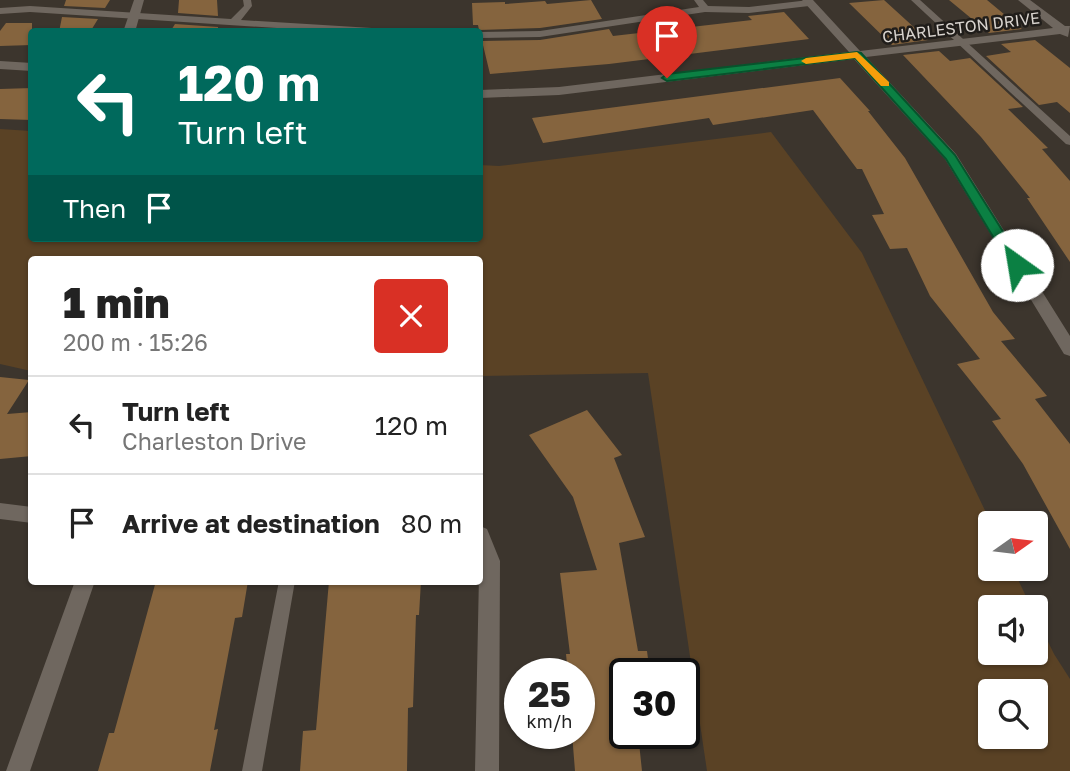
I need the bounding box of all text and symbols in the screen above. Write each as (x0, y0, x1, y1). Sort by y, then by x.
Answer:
pin (637, 6, 697, 78)
street label: CHARLESTON DRIVE (881, 7, 1041, 47)
icon: arrive (648, 17, 686, 55)
text: 120 m (178, 53, 320, 112)
icon: left (63, 56, 154, 147)
text: Turn left (178, 113, 307, 151)
icon: arrive (140, 189, 178, 227)
text: Then (63, 193, 126, 224)
position arrow (980, 228, 1054, 302)
text: 1 min (63, 277, 170, 327)
button: close (374, 279, 448, 353)
text: 200 m · 15:26 (63, 328, 208, 356)
text: Turn left (122, 396, 230, 427)
icon: left (63, 406, 101, 444)
text: 120 m (375, 410, 448, 441)
text: Charleston Drive (122, 427, 306, 455)
icon: arrive (63, 504, 101, 542)
text: Arrive at destination (122, 508, 380, 539)
text: 80 m (401, 508, 462, 539)
north arrow (978, 511, 1048, 581)
map controls (978, 511, 1048, 749)
button: sound (978, 595, 1048, 665)
speed limit sign: 30 (609, 658, 700, 749)
text: 25 (528, 673, 571, 715)
button: search (978, 679, 1048, 749)
text: km/h (527, 710, 572, 732)

